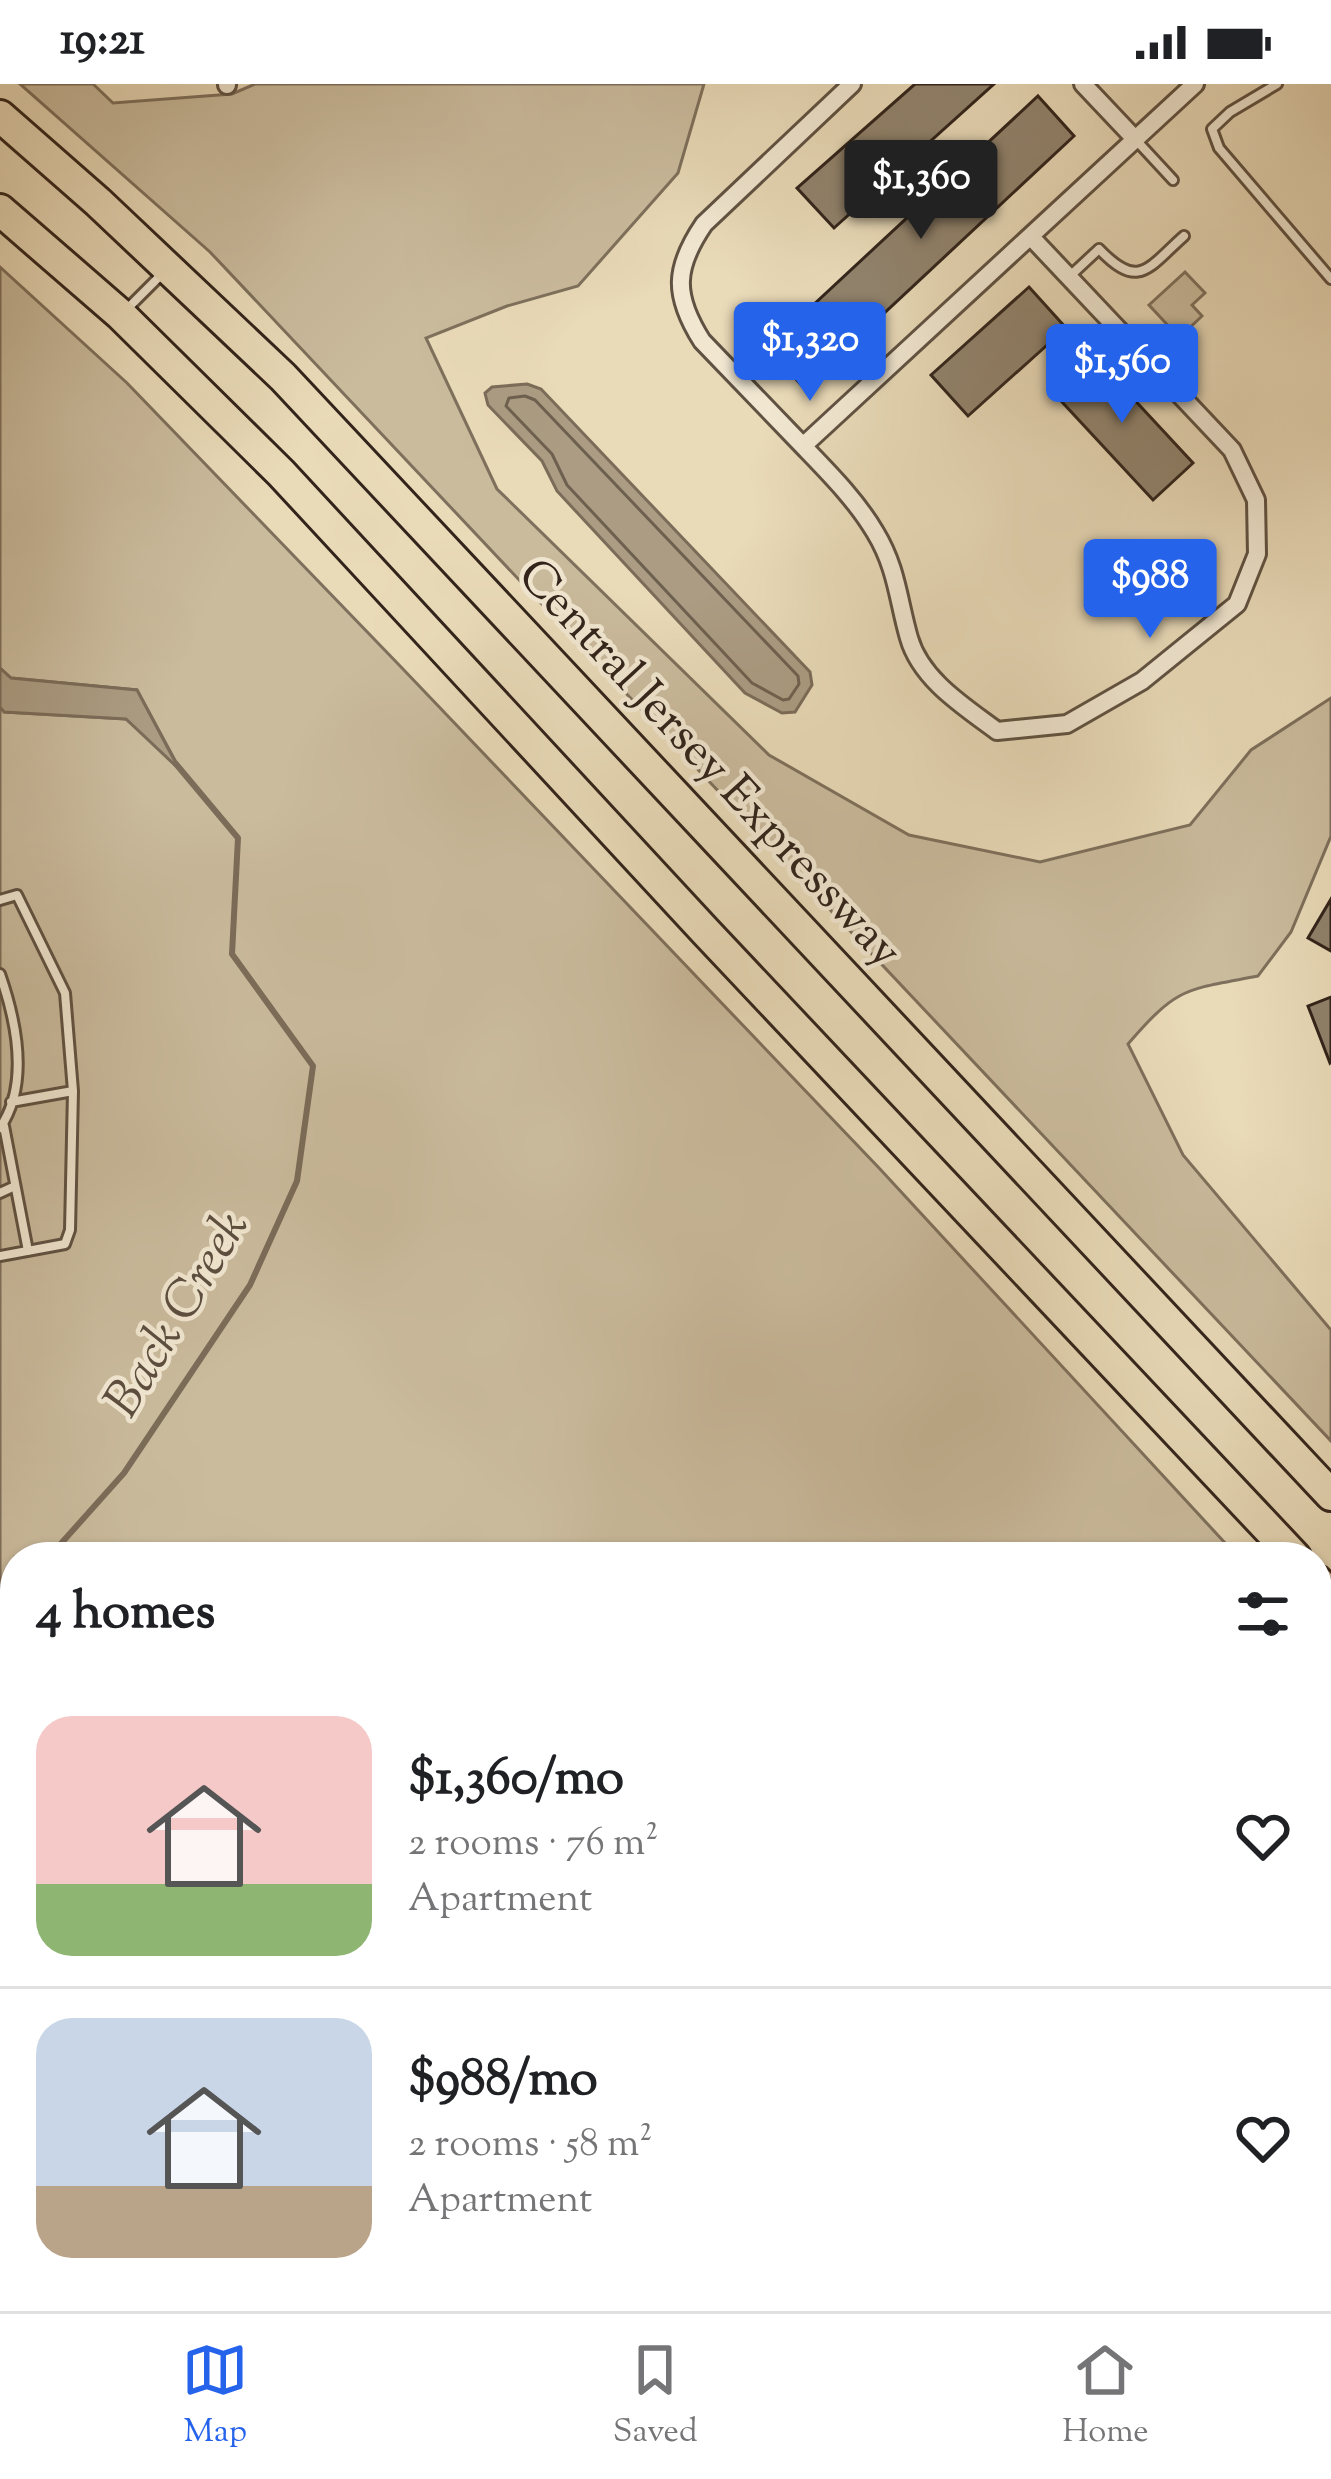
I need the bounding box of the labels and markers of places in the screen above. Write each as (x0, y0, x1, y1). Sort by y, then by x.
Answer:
pin: $1,360 (823, 140, 1019, 242)
pin: $1,320 (712, 302, 908, 404)
pin: $1,560 (1024, 324, 1220, 426)
pin: $988 (1079, 539, 1221, 641)

